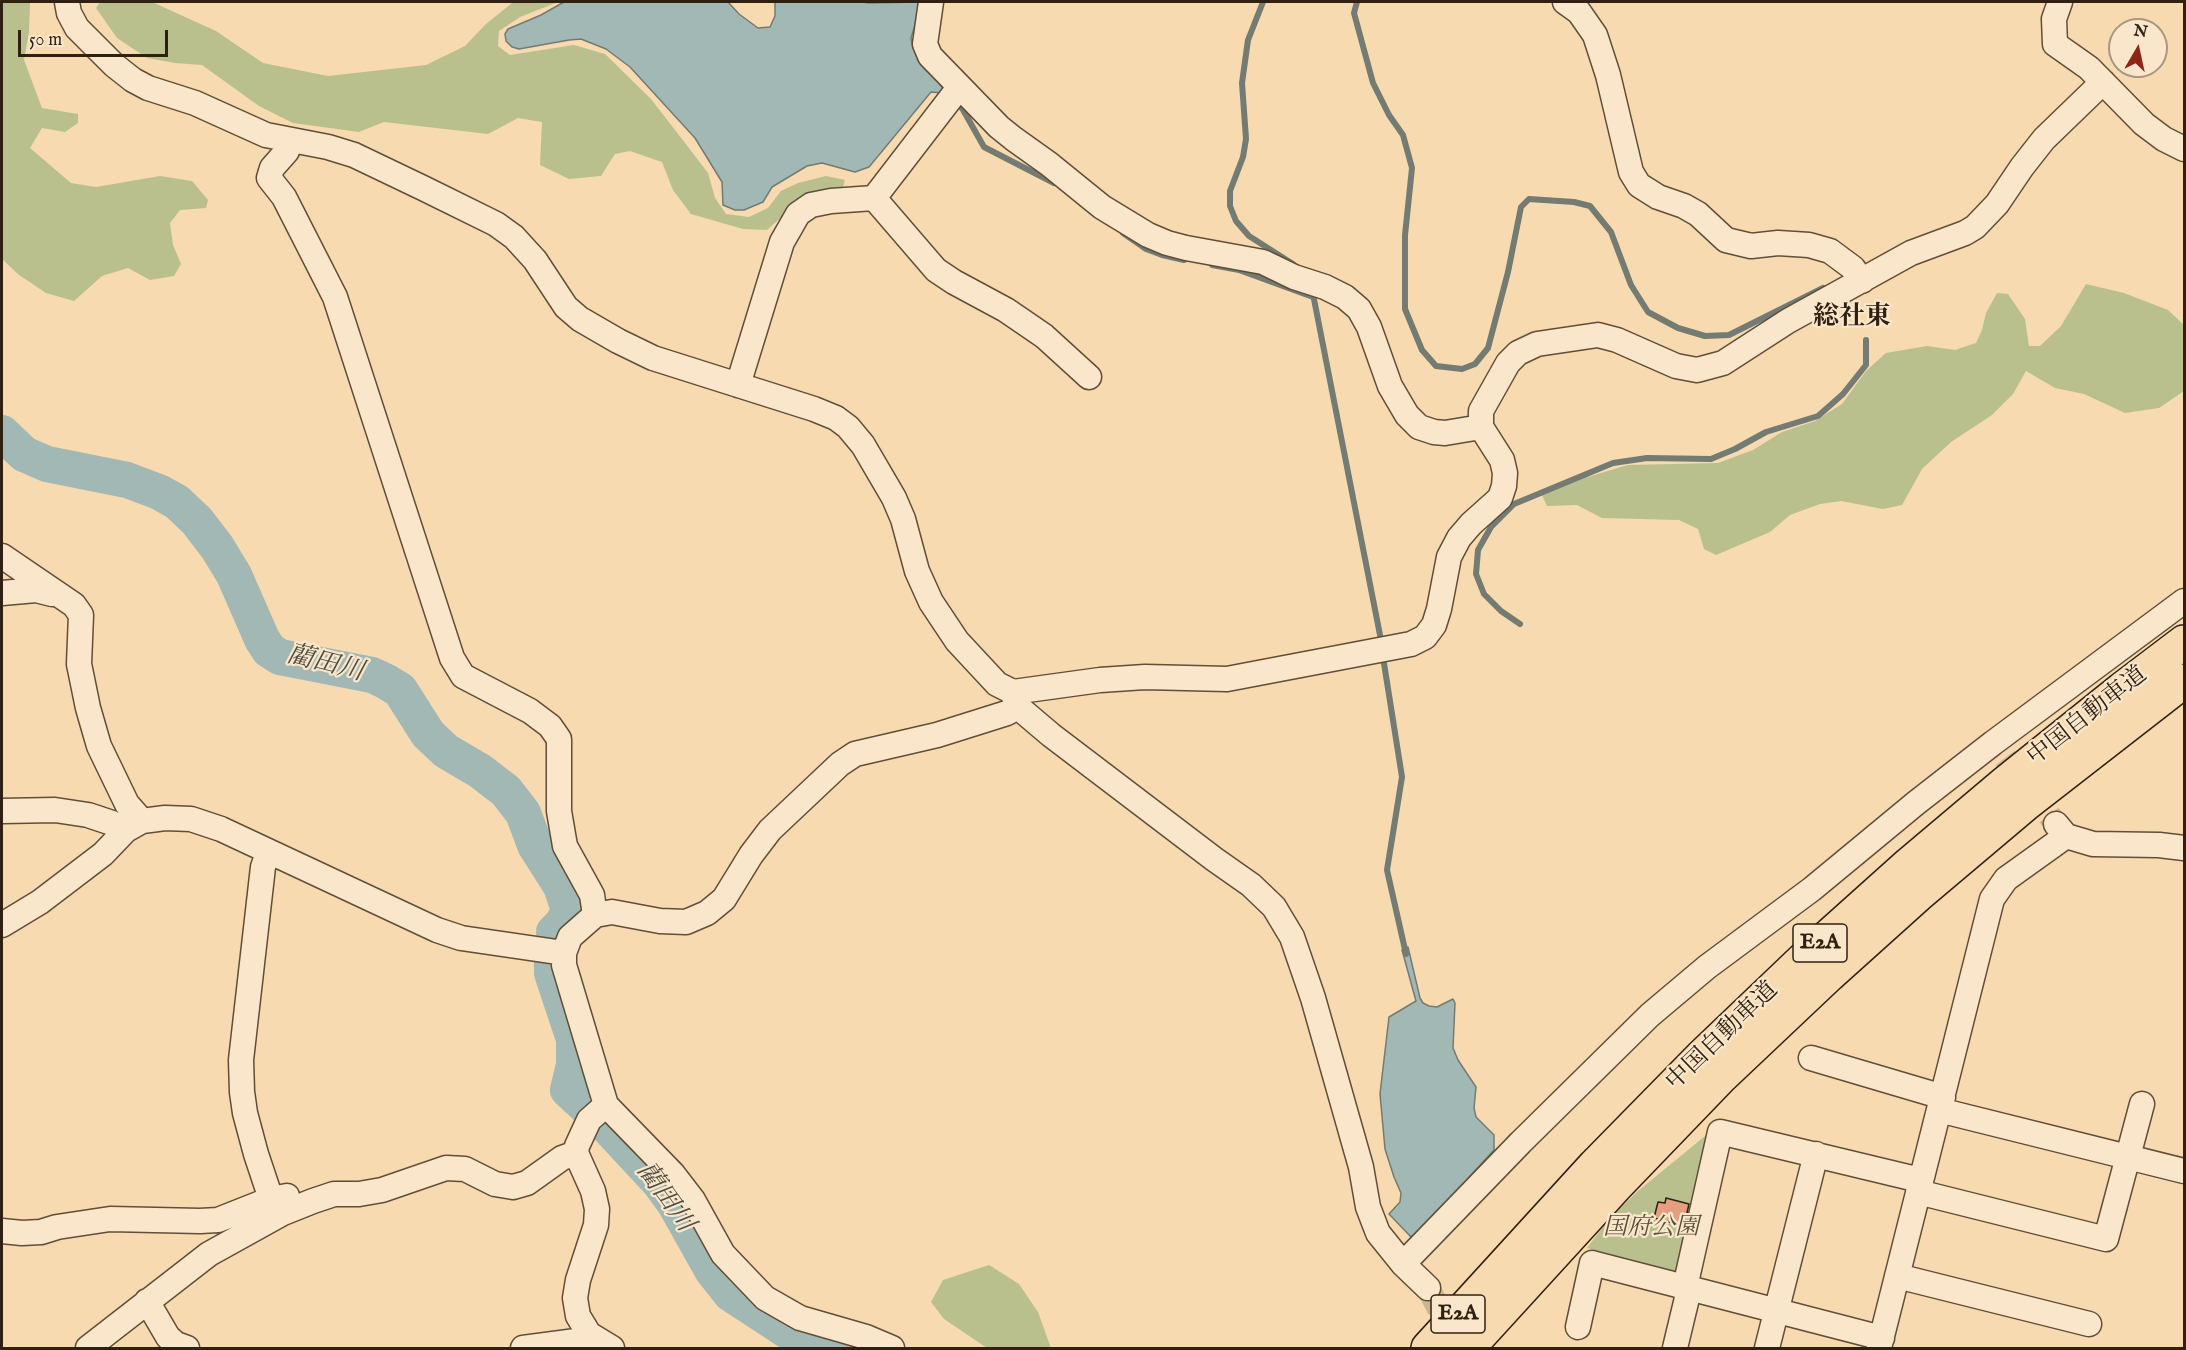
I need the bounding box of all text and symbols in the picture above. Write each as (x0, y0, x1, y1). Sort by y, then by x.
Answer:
scale bar (21, 18, 171, 56)
north arrow (2108, 18, 2168, 78)
text: N (2132, 21, 2149, 43)
text: 50 m (29, 29, 62, 52)
district label: 総社東 (1813, 303, 1891, 335)
water label: 藺田川 (283, 640, 367, 690)
street label: 中国自動車道 (2022, 661, 2154, 773)
road number: E2A (1793, 924, 1847, 962)
street label: 中国自動車道 (1661, 977, 1785, 1097)
water label: 藺田川 (628, 1157, 700, 1239)
park label: 国府公園 (1603, 1215, 1699, 1243)
road number: E2A (1431, 1295, 1485, 1333)

